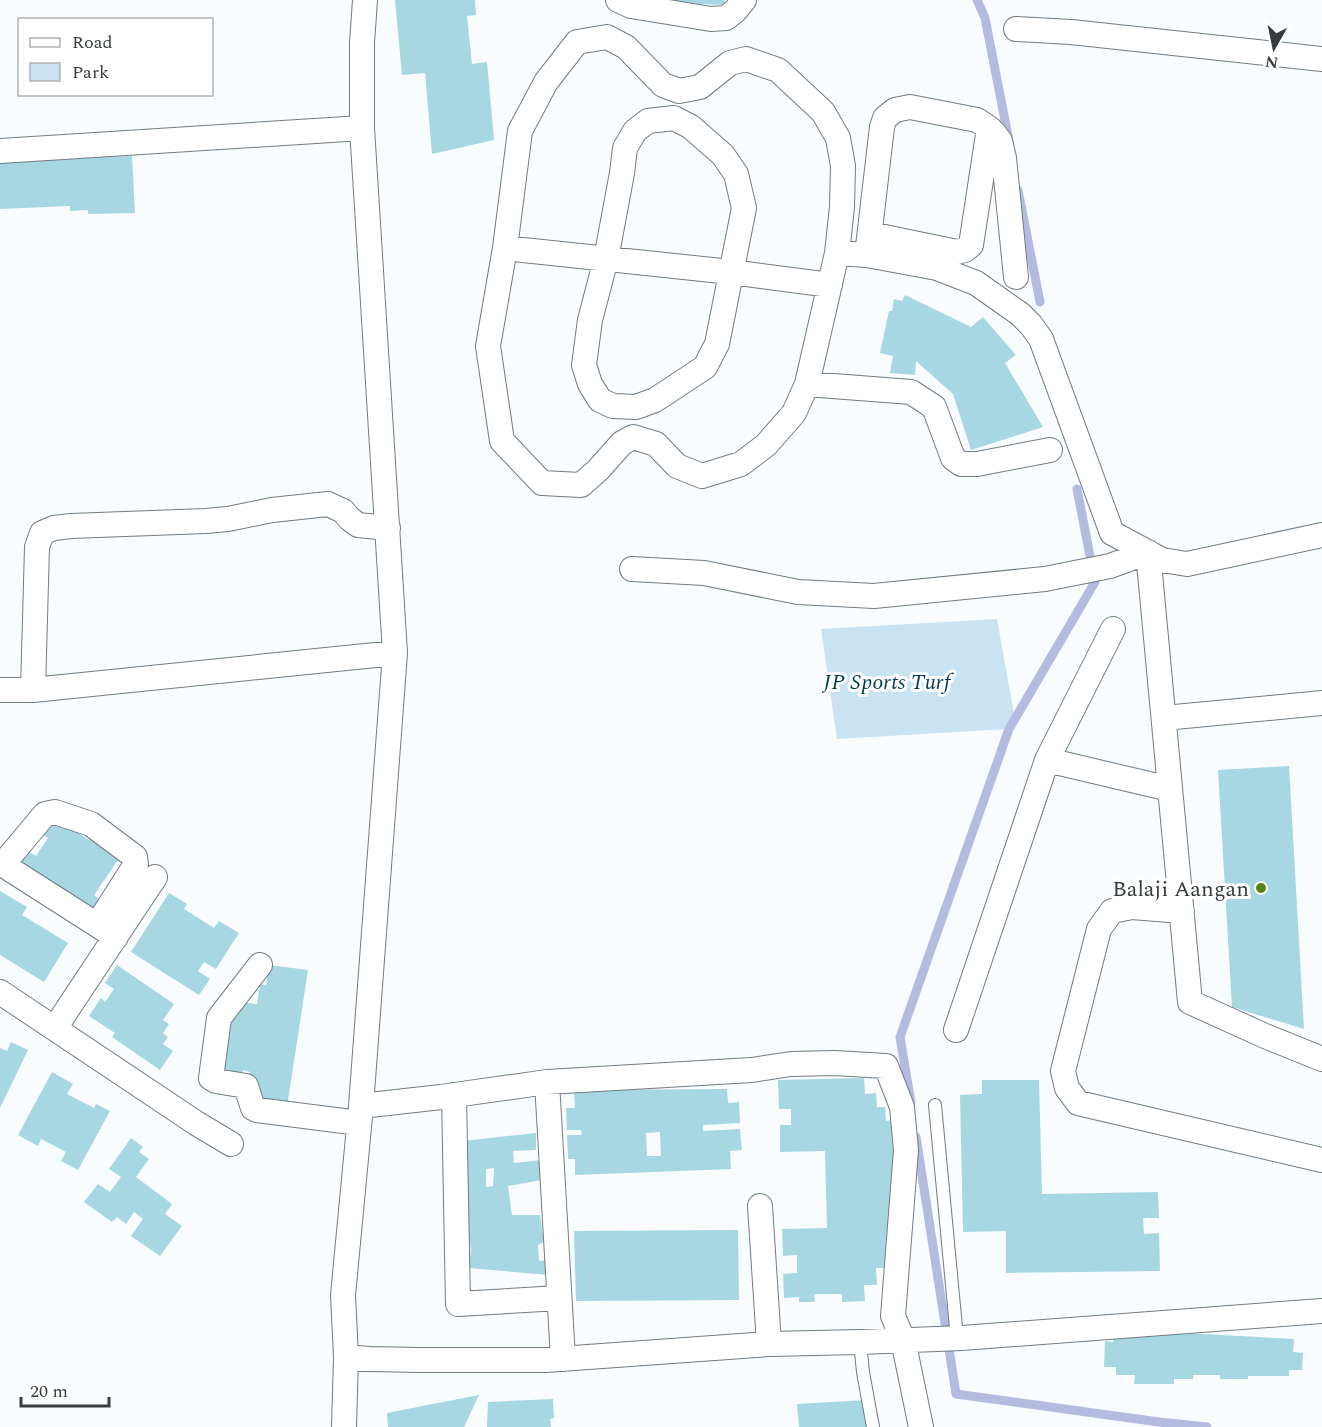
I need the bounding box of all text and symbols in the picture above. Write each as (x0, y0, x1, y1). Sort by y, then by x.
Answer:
legend (18, 18, 213, 96)
north arrow (1244, 18, 1304, 78)
text: Road (72, 29, 113, 56)
text: N (1263, 49, 1280, 75)
text: Park (72, 59, 109, 86)
park label: JP Sports Turf (821, 666, 955, 699)
place label: Balaji Aangan (1112, 873, 1249, 906)
marker: Balaji Aangan (1254, 881, 1268, 895)
scale bar (21, 1370, 110, 1408)
text: 20 m (30, 1378, 68, 1405)

